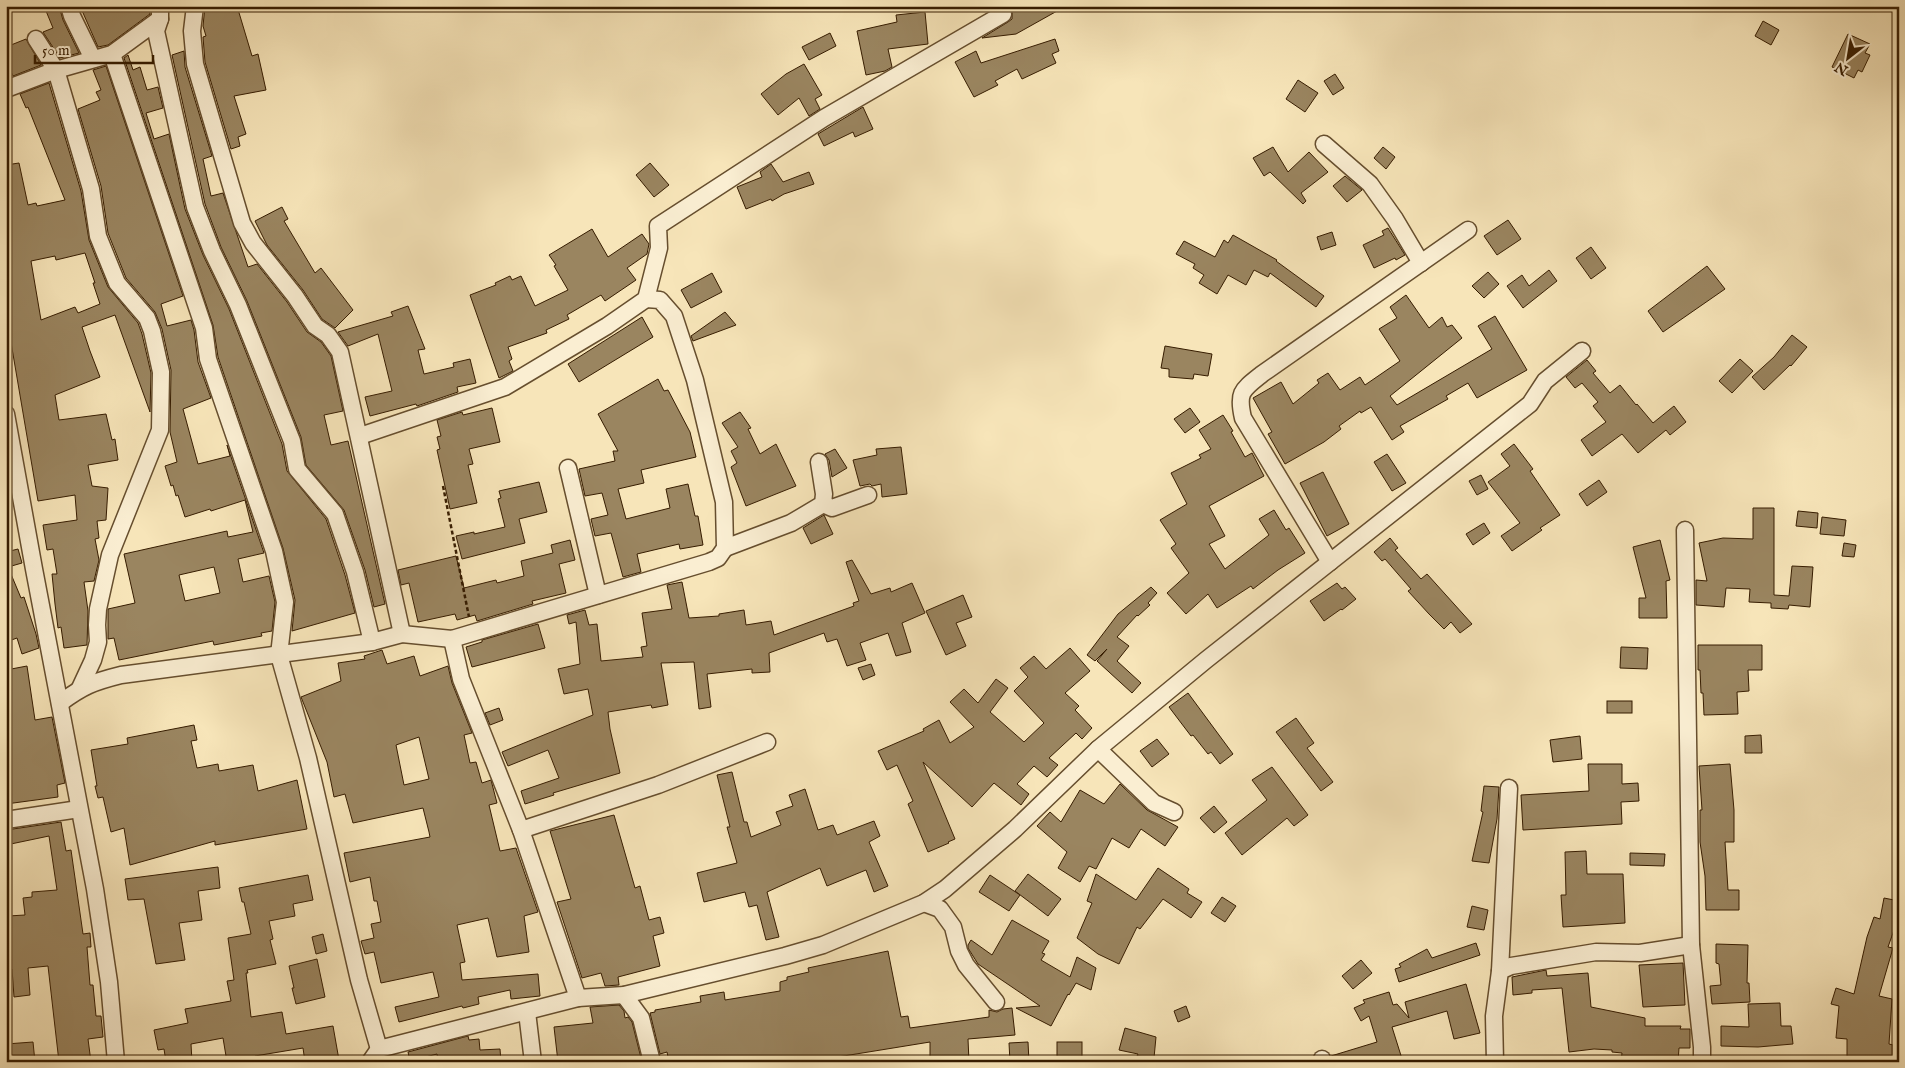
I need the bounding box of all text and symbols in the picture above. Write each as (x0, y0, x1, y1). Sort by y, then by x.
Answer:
scale bar (35, 32, 152, 64)
north arrow (1822, 32, 1872, 82)
text: 50 m (42, 41, 70, 60)
text: N (1832, 57, 1853, 80)

